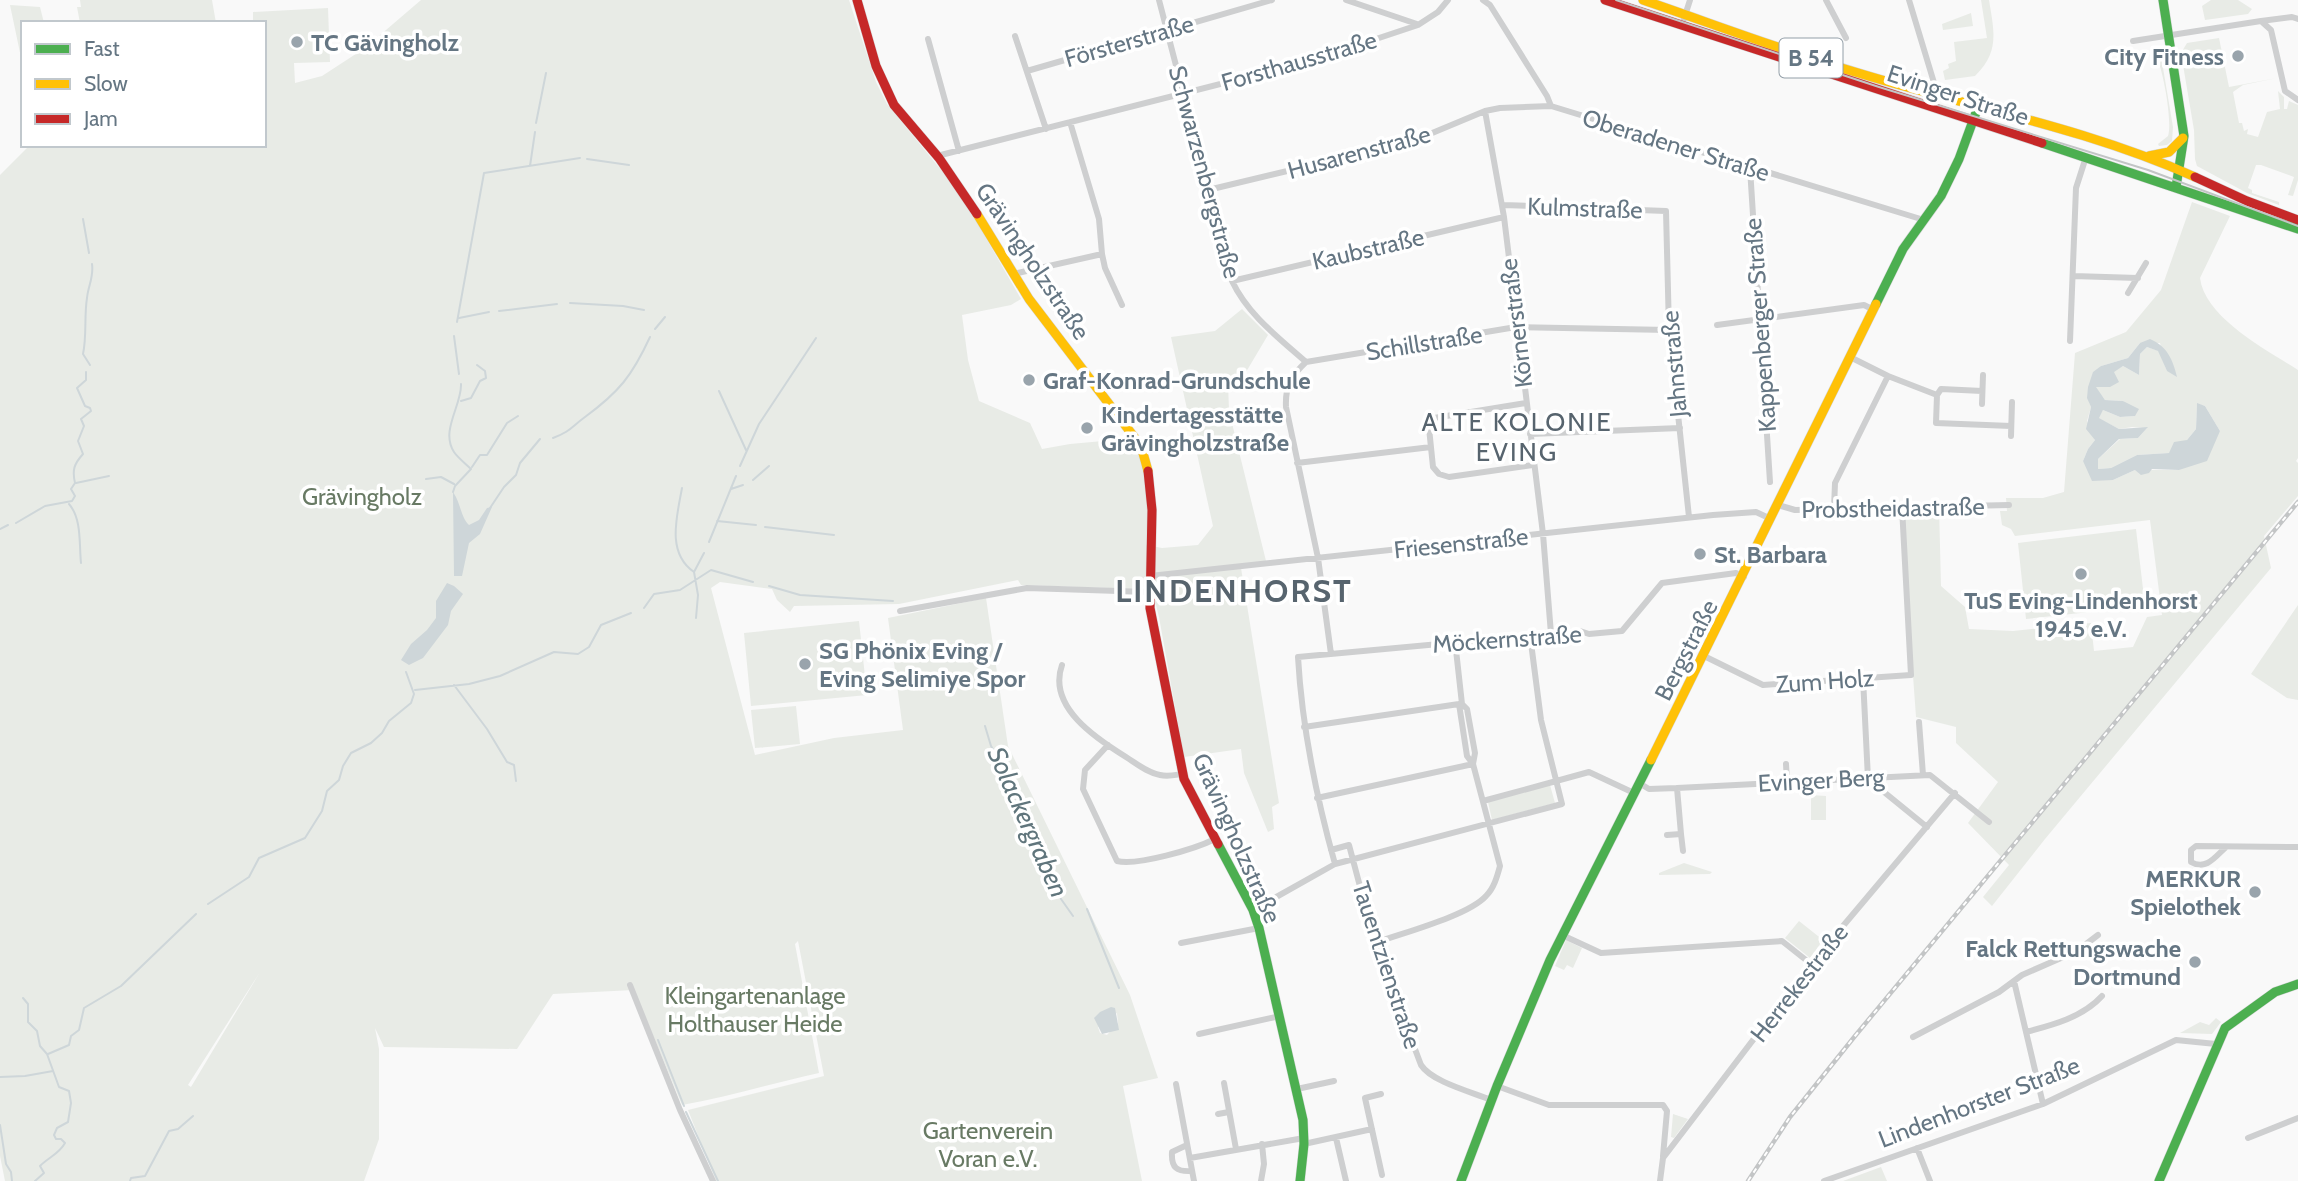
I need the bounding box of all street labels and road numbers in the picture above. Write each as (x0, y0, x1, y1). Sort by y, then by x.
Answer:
street label: Försterstraße (1061, 9, 1197, 73)
street label: Forsthausstraße (1218, 25, 1380, 97)
road number: B 54 (1780, 39, 1842, 78)
street label: Evinger Straße (1884, 58, 2032, 132)
street label: Schwarzenbergstraße (1163, 63, 1247, 281)
street label: Oberadener Straße (1579, 103, 1773, 187)
street label: Husarenstraße (1284, 119, 1434, 185)
street label: Grävingholzstraße (970, 177, 1096, 345)
street label: Kulmstraße (1527, 191, 1643, 225)
street label: Kappenberger Straße (1738, 217, 1782, 433)
street label: Kaubstraße (1309, 222, 1427, 276)
street label: Körnerstraße (1494, 257, 1538, 389)
street label: Jahnstraße (1655, 310, 1693, 419)
street label: Schillstraße (1364, 320, 1484, 366)
street label: Probstheidastraße (1801, 492, 1985, 524)
street label: Friesenstraße (1392, 522, 1530, 564)
street label: Bergstraße (1648, 595, 1724, 705)
street label: Möckernstraße (1431, 619, 1583, 659)
street label: Zum Holz (1775, 663, 1875, 699)
street label: Grävingholzstraße (1187, 749, 1287, 927)
street label: Evinger Berg (1757, 762, 1886, 798)
street label: Tauentzienstraße (1346, 878, 1428, 1052)
street label: Herrekestraße (1744, 918, 1854, 1048)
street label: Lindenhorster Straße (1874, 1050, 2084, 1154)

